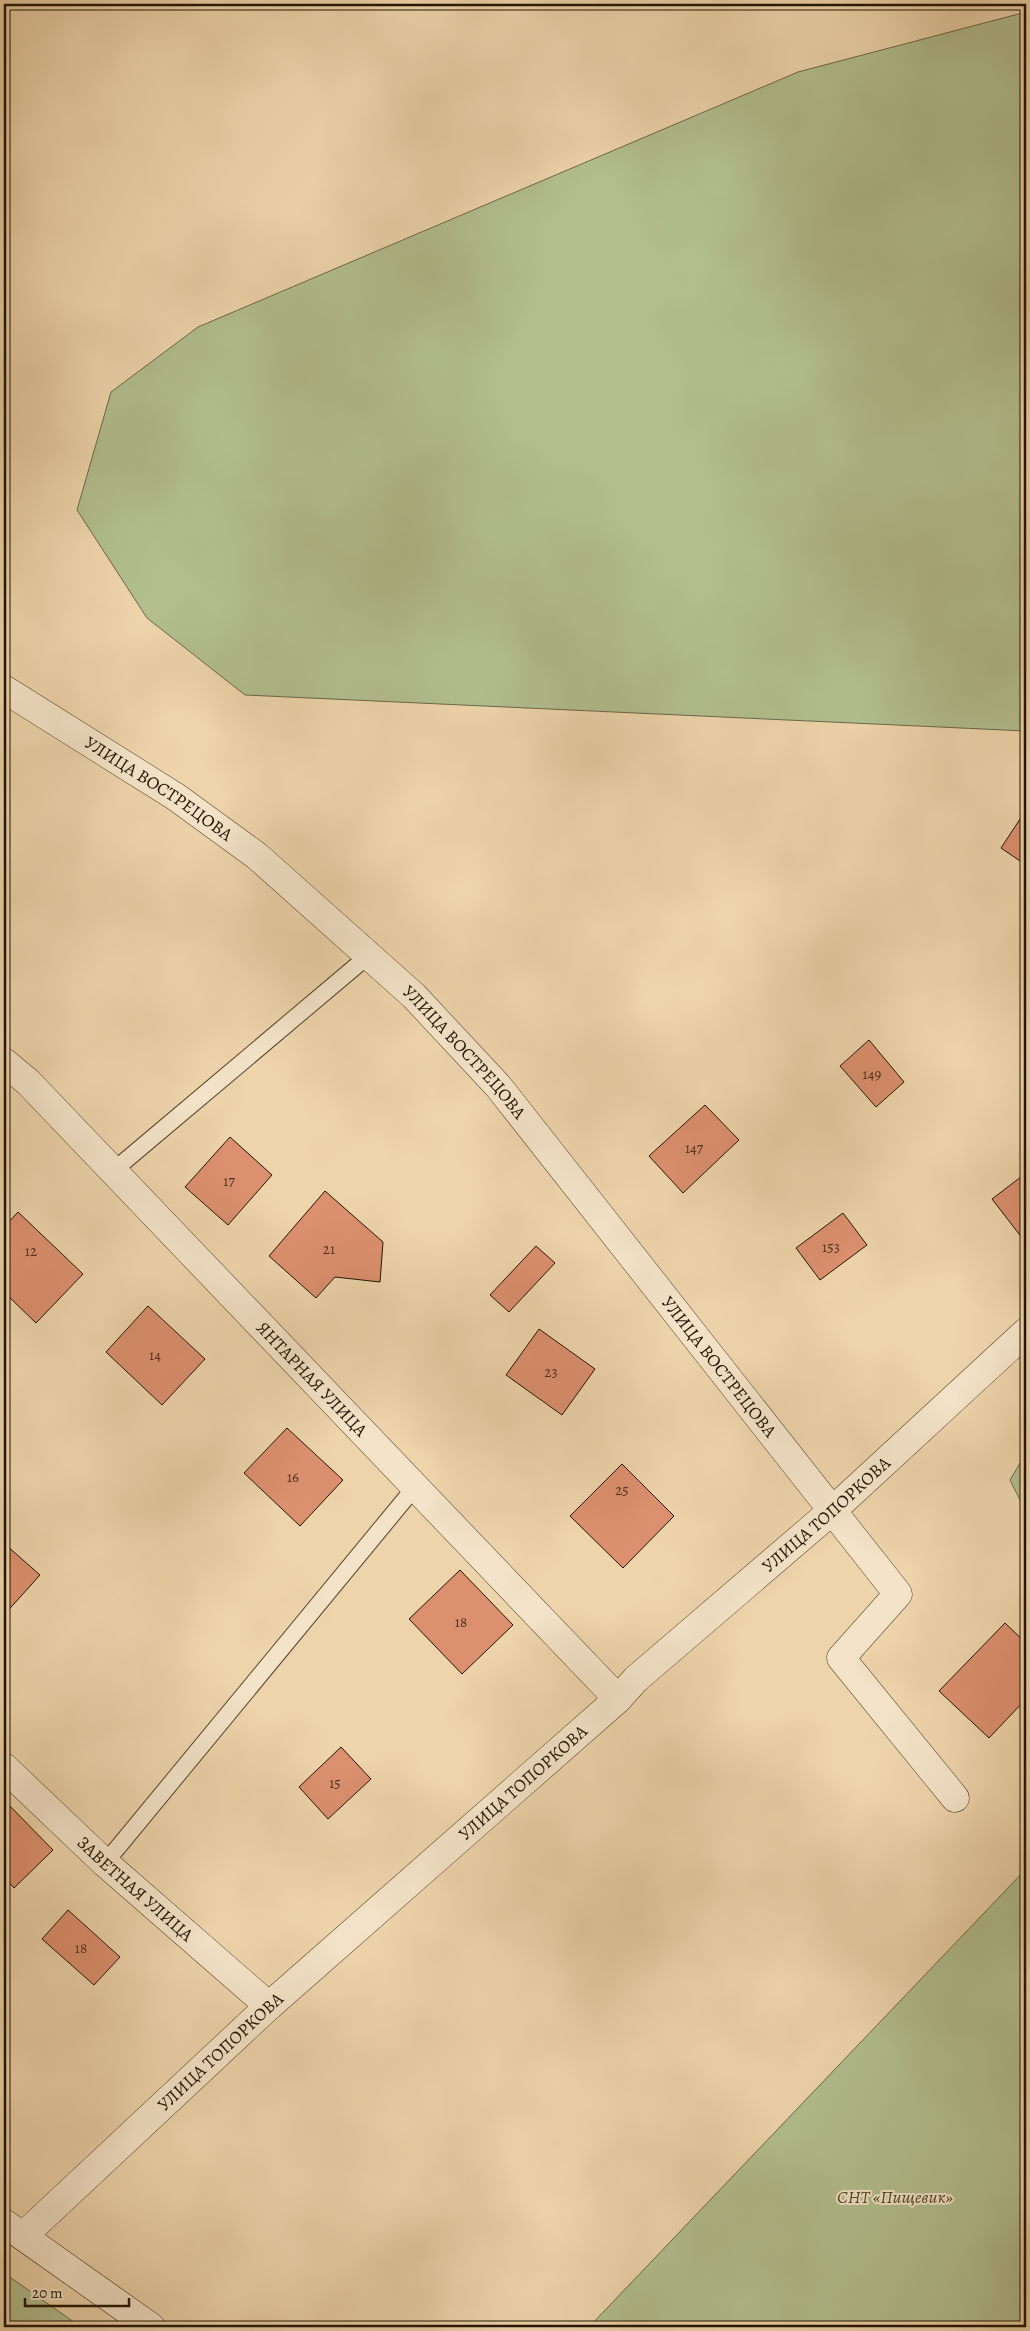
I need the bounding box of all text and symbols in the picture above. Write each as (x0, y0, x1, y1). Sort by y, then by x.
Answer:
street label: УЛИЦА ВОСТРЕЦОВА (80, 731, 238, 847)
street label: УЛИЦА ВОСТРЕЦОВА (398, 980, 532, 1124)
house number: 149 (863, 1064, 882, 1084)
house number: 147 (685, 1138, 704, 1158)
house number: 17 (223, 1171, 235, 1191)
house number: 153 (822, 1237, 840, 1257)
house number: 21 (323, 1239, 335, 1259)
house number: 12 (25, 1241, 37, 1261)
street label: УЛИЦА ВОСТРЕЦОВА (656, 1291, 782, 1443)
street label: ЯНТАРНАЯ УЛИЦА (251, 1316, 373, 1442)
house number: 14 (149, 1345, 161, 1365)
house number: 23 (544, 1362, 558, 1382)
street label: УЛИЦА ТОПОРКОВА (757, 1451, 896, 1578)
house number: 16 (287, 1467, 299, 1487)
house number: 25 (615, 1480, 629, 1500)
house number: 18 (455, 1612, 467, 1632)
street label: УЛИЦА ТОПОРКОВА (453, 1719, 593, 1846)
house number: 15 (329, 1773, 341, 1793)
street label: ЗАВЕТНАЯ УЛИЦА (72, 1831, 199, 1947)
house number: 18 (75, 1938, 87, 1958)
street label: УЛИЦА ТОПОРКОВА (152, 1987, 289, 2116)
park label: СНТ «Пищевик» (837, 2185, 954, 2209)
scale bar (25, 2276, 129, 2308)
text: 20 m (32, 2283, 63, 2303)

